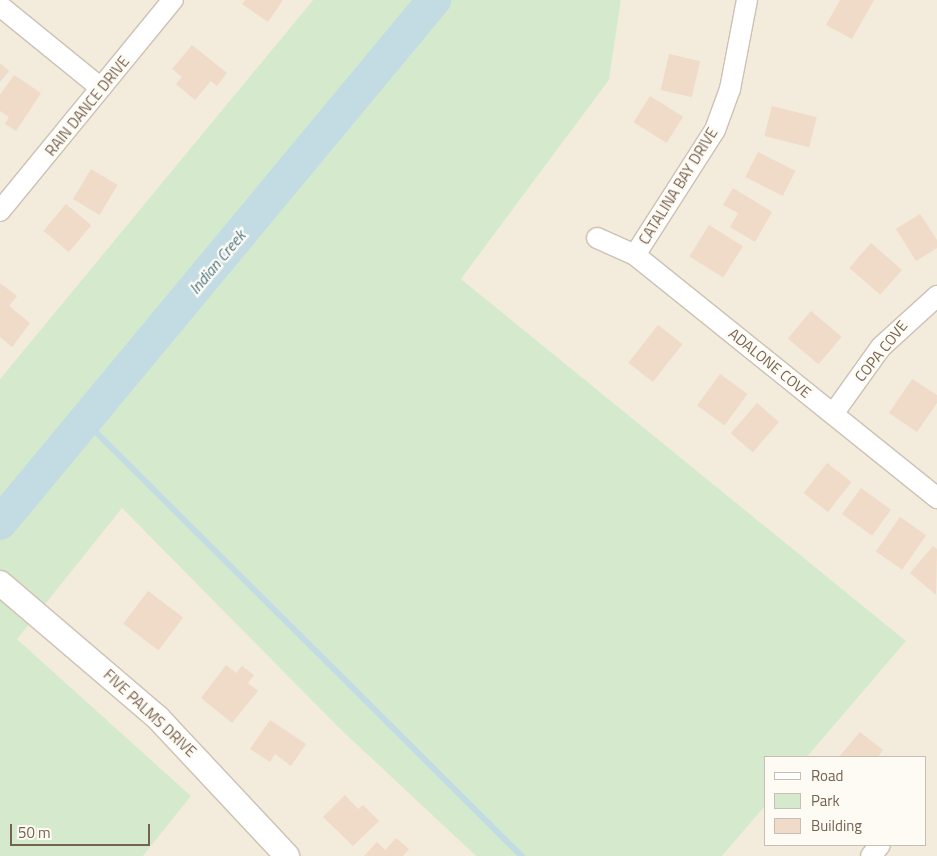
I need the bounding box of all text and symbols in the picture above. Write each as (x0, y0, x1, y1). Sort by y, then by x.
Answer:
street label: RAIN DANCE DRIVE (41, 52, 133, 160)
street label: CATALINA BAY DRIVE (635, 124, 721, 248)
water label: Indian Creek (185, 226, 249, 298)
street label: COPA COVE (851, 317, 911, 385)
street label: ADALONE COVE (725, 324, 815, 402)
street label: FIVE PALMS DRIVE (100, 665, 200, 761)
legend (764, 756, 927, 846)
text: Road (811, 764, 843, 787)
text: Park (811, 789, 840, 812)
scale bar (12, 814, 152, 846)
text: Building (811, 814, 862, 837)
text: 50 m (18, 821, 51, 844)

